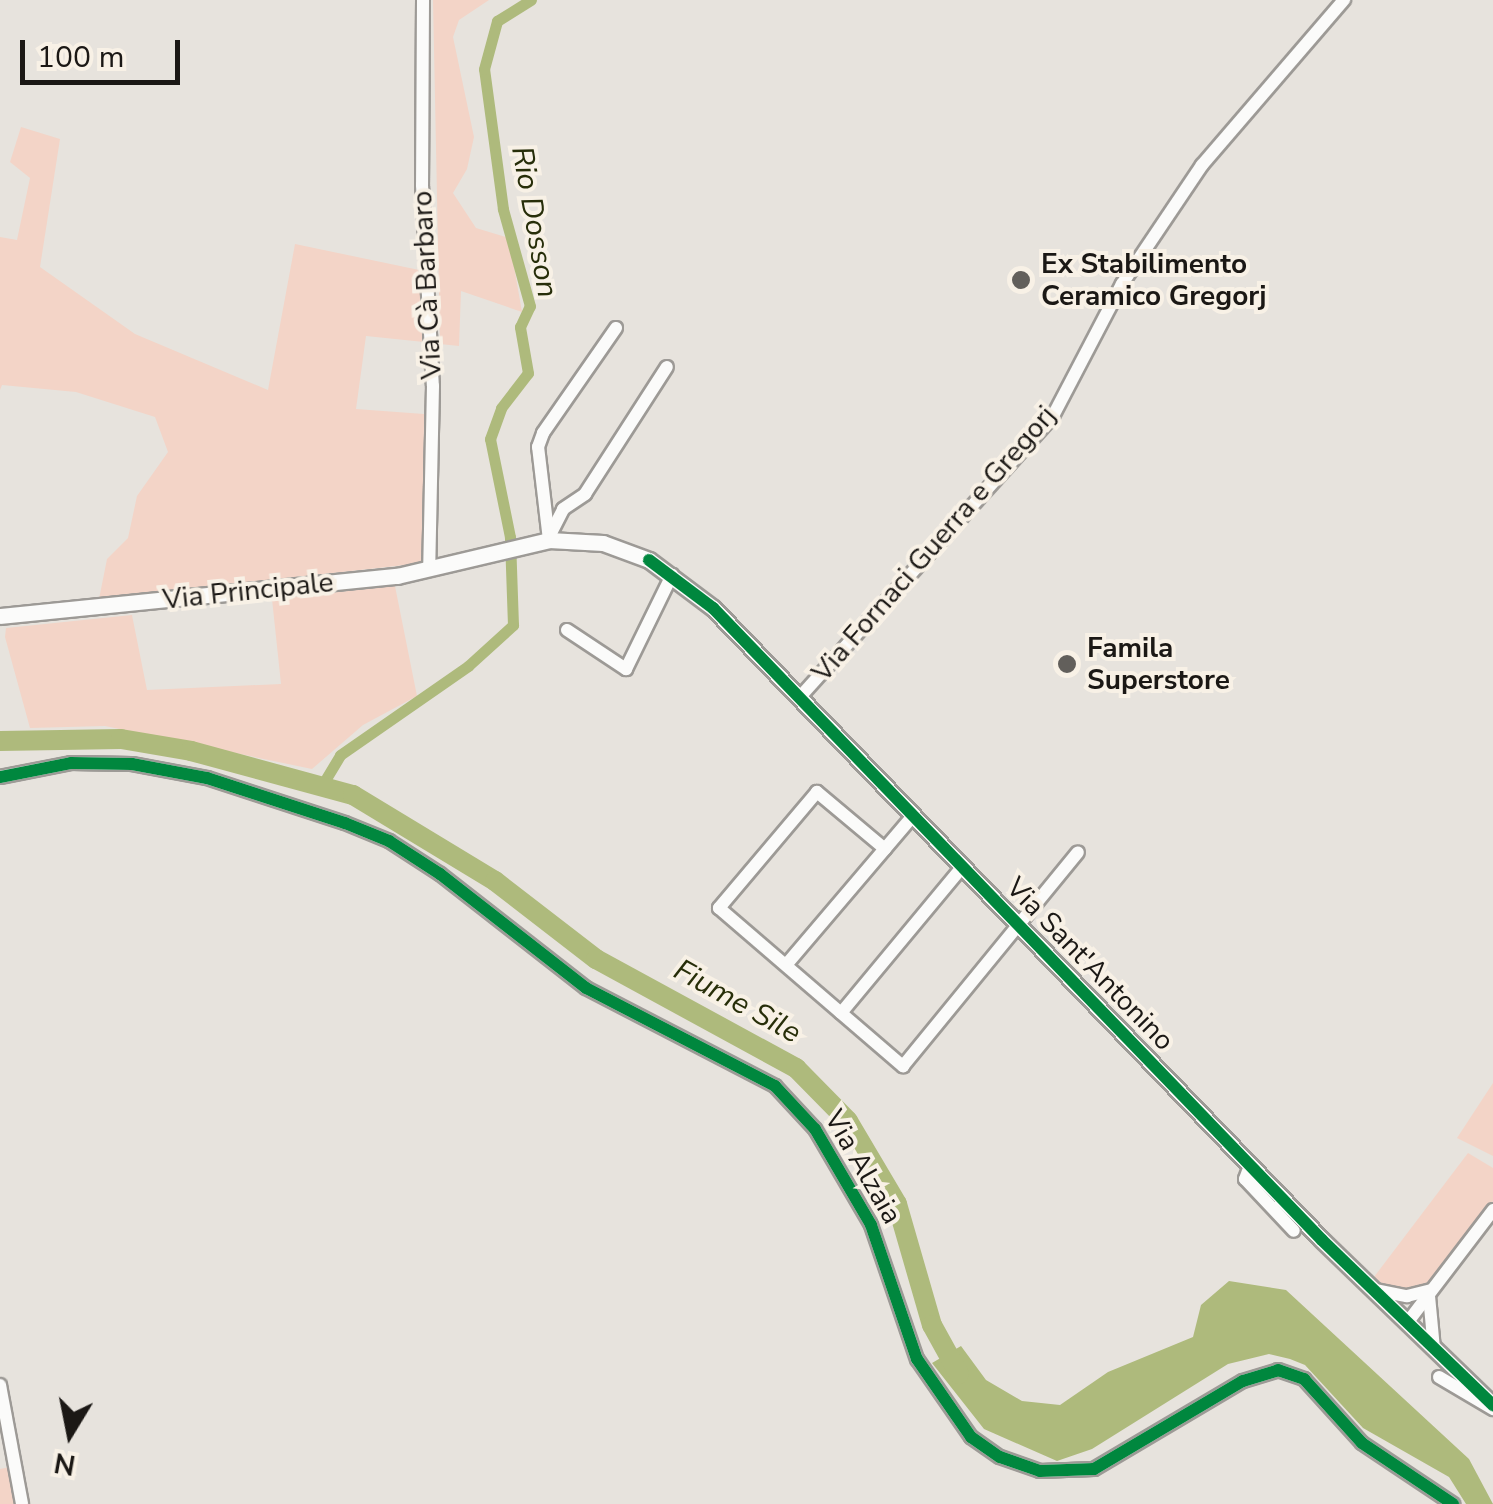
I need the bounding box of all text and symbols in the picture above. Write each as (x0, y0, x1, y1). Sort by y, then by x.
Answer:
scale bar (25, 20, 185, 82)
text: 100 m (37, 37, 124, 78)
water label: Rio Dosson (503, 144, 565, 300)
street label: Via Cà Barbaro (405, 190, 449, 380)
place label: Ex Stabilimento Ceramico Gregorj (1041, 247, 1266, 313)
marker: Ex Stabilimento Ceramico Gregorj (1010, 269, 1032, 291)
street label: Via Fornaci Guerra e Gregorj (805, 399, 1063, 689)
street label: Via Principale (161, 565, 335, 617)
place label: Famila Superstore (1087, 631, 1230, 697)
marker: Famila Superstore (1056, 653, 1078, 675)
street label: Via Sant'Antonino (999, 871, 1181, 1057)
water label: Fiume Sile (667, 952, 807, 1052)
street label: Via Alzaia (817, 1104, 909, 1230)
north arrow (20, 1384, 120, 1484)
text: N (51, 1443, 78, 1484)

